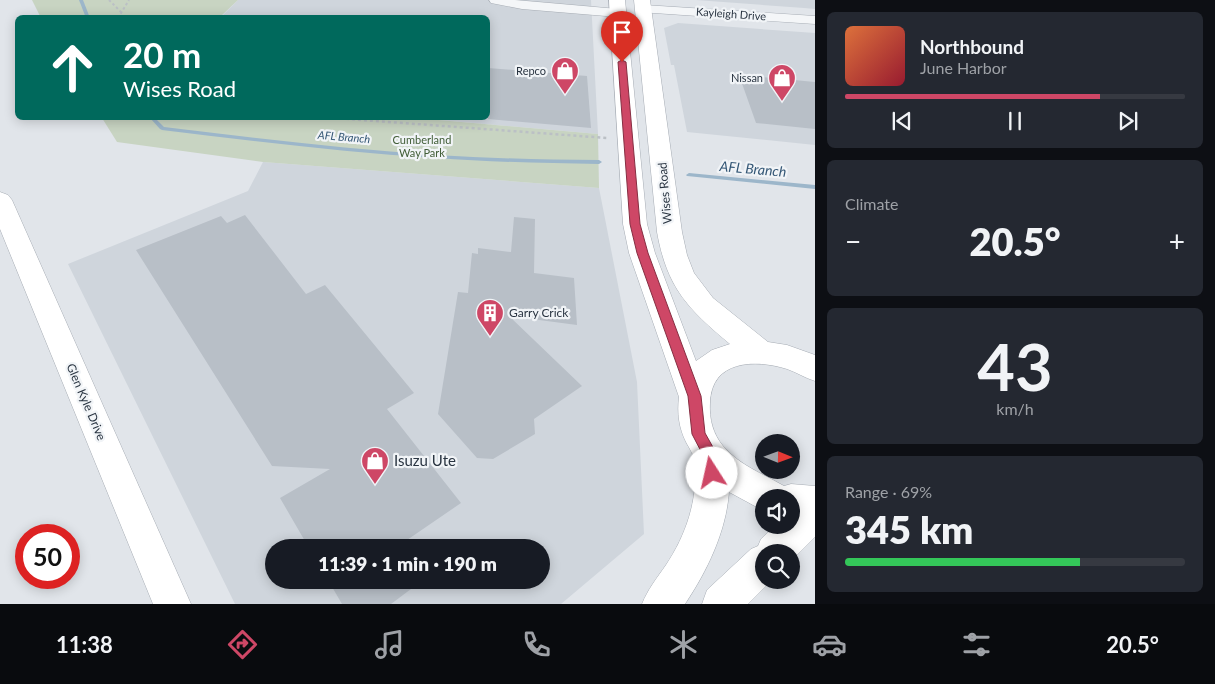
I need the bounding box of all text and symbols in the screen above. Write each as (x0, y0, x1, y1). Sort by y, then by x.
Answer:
street label: Kayleigh Drive (696, 5, 767, 22)
pin (601, 11, 643, 62)
icon: arrive (608, 18, 636, 46)
text: 20 m (123, 33, 201, 75)
icon: ahead (40, 35, 105, 100)
text: Northbound (920, 35, 1024, 58)
shop icon: Repco (550, 56, 580, 95)
text: June Harbor (920, 58, 1007, 77)
shop icon: Nissan (767, 63, 797, 102)
place label: Repco (516, 64, 546, 77)
place label: Nissan (731, 71, 763, 84)
text: Wises Road (123, 75, 236, 102)
icon: previous (888, 107, 916, 135)
icon: pause (1001, 107, 1029, 135)
icon: next (1114, 107, 1142, 135)
water label: AFL Branch (316, 128, 371, 145)
park label: Cumberland Way Park (393, 133, 451, 159)
water label: AFL Branch (718, 157, 787, 180)
street label: Wises Road (654, 162, 675, 224)
text: Climate (845, 194, 898, 213)
text: 20.5° (969, 218, 1061, 264)
text: − (845, 224, 861, 258)
text: + (1169, 224, 1185, 258)
building icon: Garry Crick (475, 298, 505, 337)
place label: Garry Crick (509, 305, 569, 320)
text: 43 (977, 327, 1053, 405)
street label: Glen Kyle Drive (64, 361, 109, 442)
text: km/h (996, 399, 1034, 418)
north arrow (755, 434, 800, 479)
map controls (755, 434, 800, 589)
shop icon: Isuzu Ute (360, 446, 390, 485)
position arrow (685, 446, 737, 498)
place label: Isuzu Ute (394, 451, 456, 469)
text: Range · 69% (845, 482, 932, 501)
button: sound (755, 489, 800, 534)
text: 345 km (845, 506, 973, 552)
speed limit sign: 50 (15, 524, 80, 589)
button: search (755, 544, 800, 589)
text: 11:39 · 1 min · 190 m (318, 552, 497, 575)
icon: directions (225, 627, 260, 662)
icon: music (372, 627, 407, 662)
icon: phone (519, 627, 554, 662)
icon: climate (666, 627, 701, 662)
icon: car (812, 627, 847, 662)
icon: filters (959, 627, 994, 662)
text: 11:38 (56, 631, 113, 658)
text: 20.5° (1106, 631, 1159, 658)

